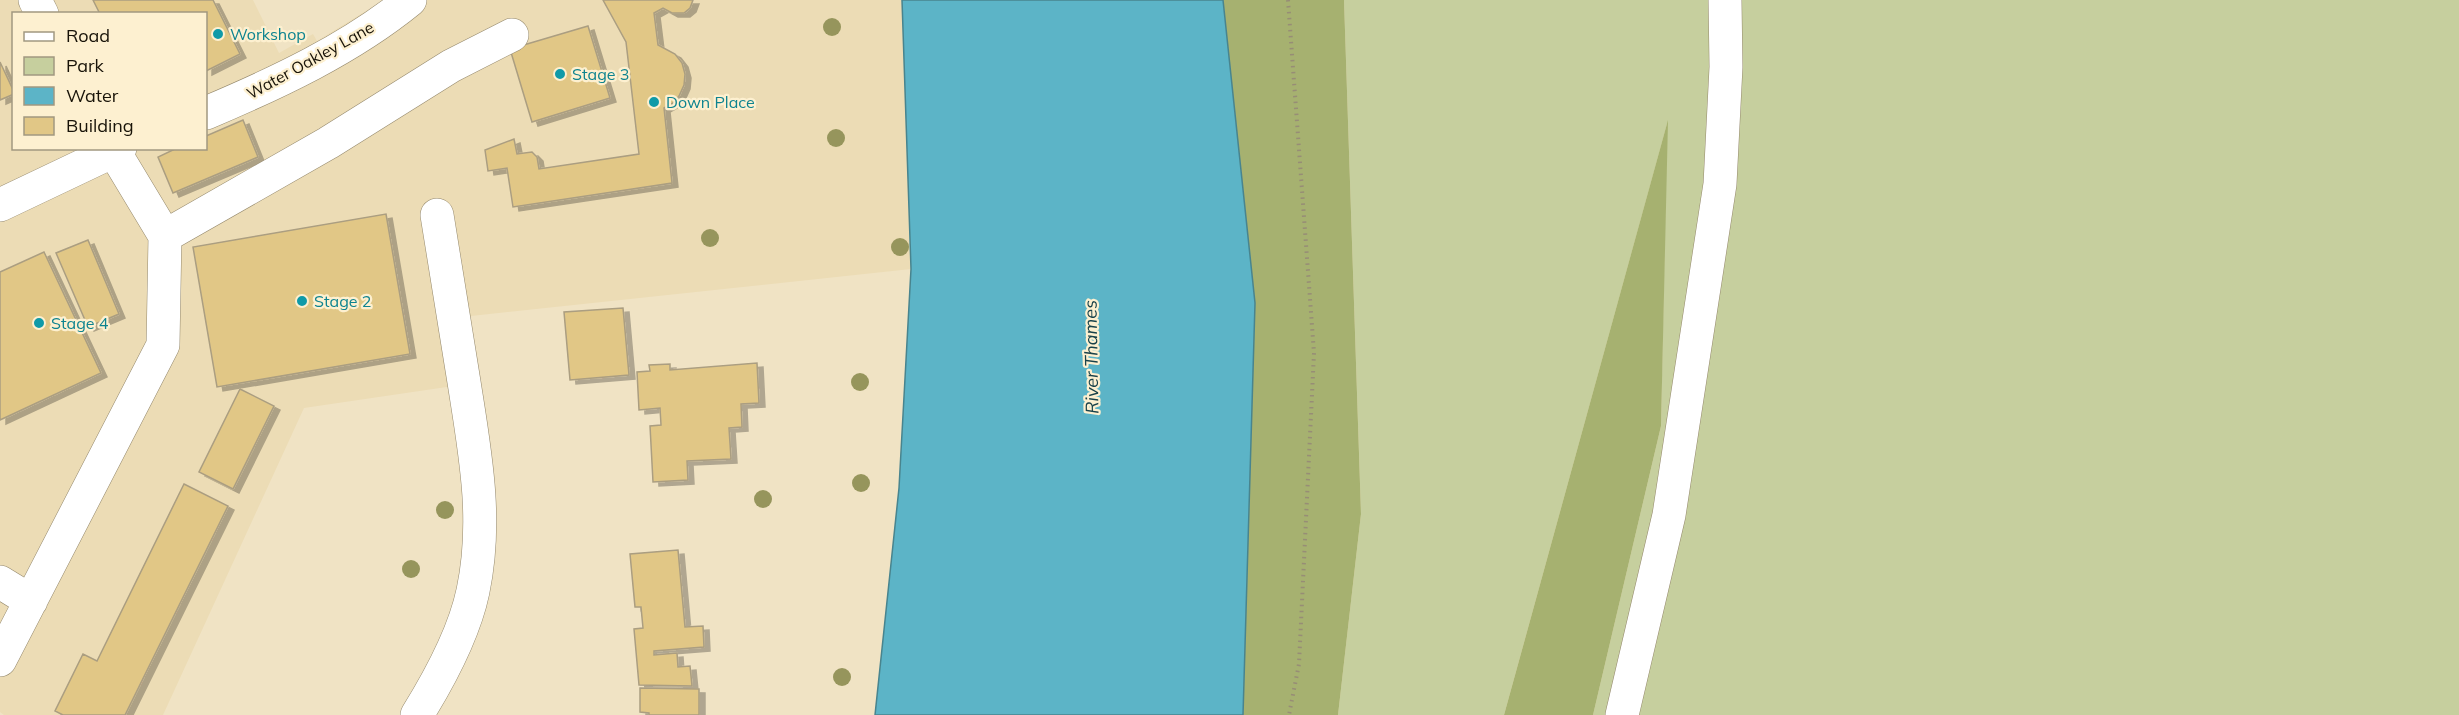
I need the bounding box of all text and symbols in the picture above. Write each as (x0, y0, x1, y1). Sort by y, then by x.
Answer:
legend (12, 12, 207, 150)
street label: Water Oakley Lane (243, 17, 377, 103)
text: Road (66, 24, 110, 47)
place label: Workshop (230, 24, 306, 44)
marker: Workshop (211, 27, 225, 41)
text: Park (66, 54, 105, 77)
place label: Stage 3 (572, 64, 629, 84)
marker: Stage 3 (553, 67, 567, 81)
text: Water (66, 84, 119, 107)
place label: Down Place (666, 92, 755, 112)
marker: Down Place (647, 95, 661, 109)
text: Building (66, 114, 134, 137)
place label: Stage 2 (314, 291, 371, 311)
marker: Stage 2 (295, 294, 309, 308)
water label: River Thames (1079, 300, 1103, 414)
place label: Stage 4 (51, 313, 109, 333)
marker: Stage 4 (32, 316, 46, 330)

